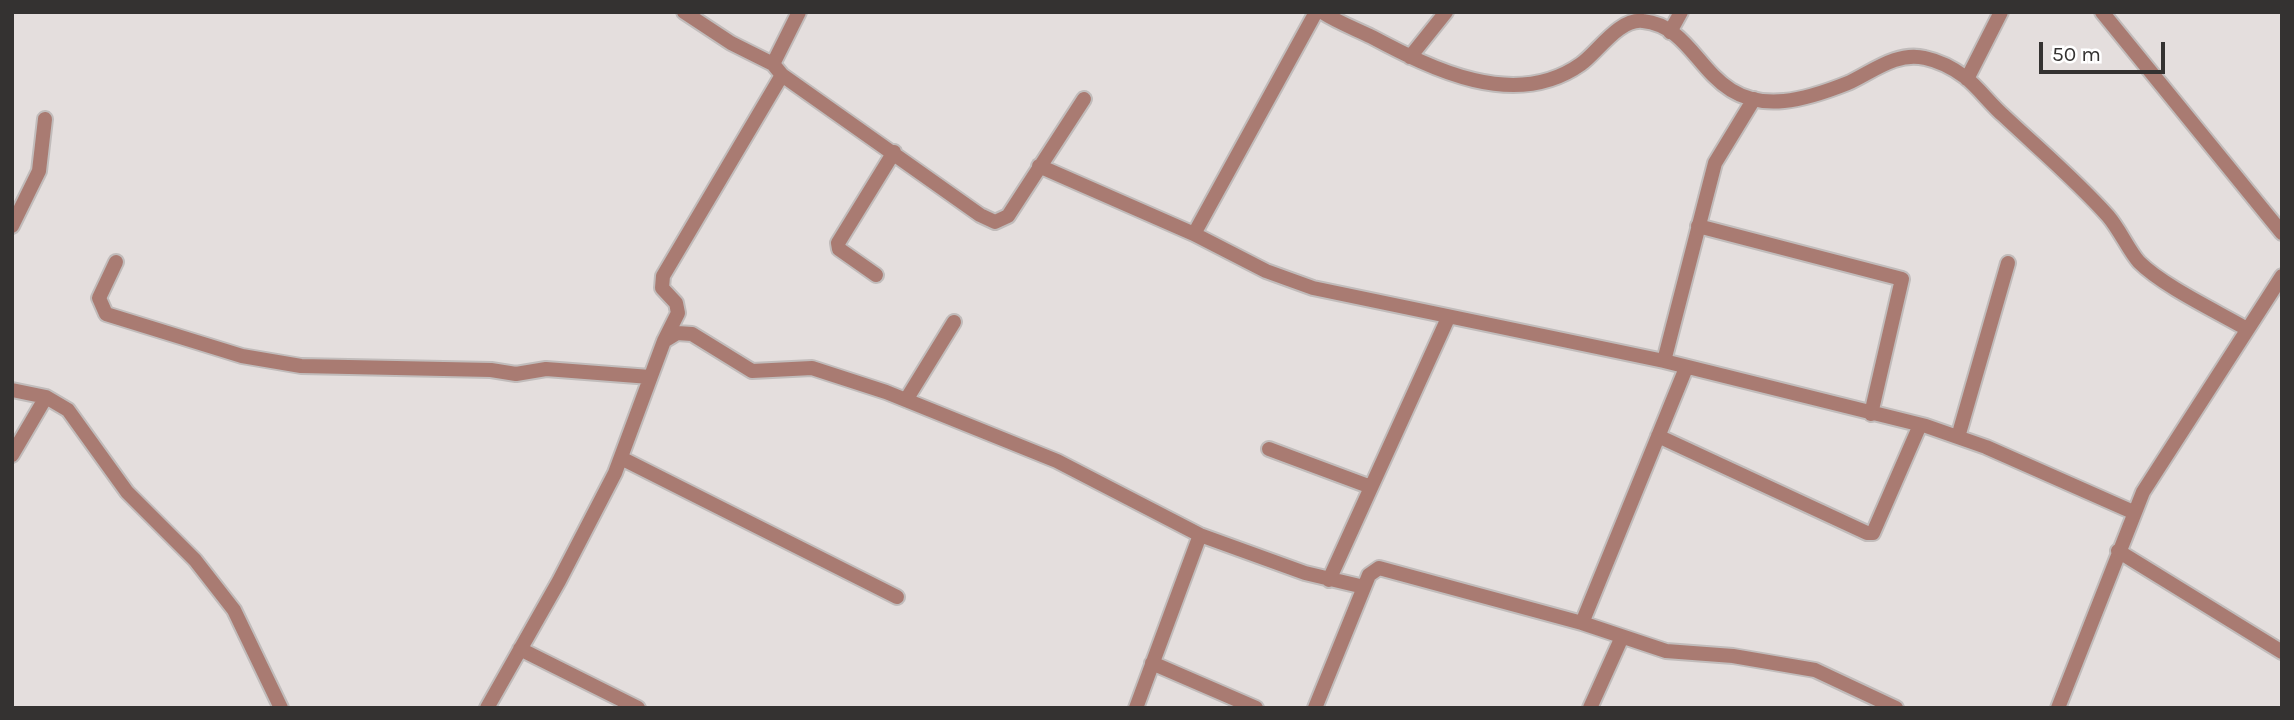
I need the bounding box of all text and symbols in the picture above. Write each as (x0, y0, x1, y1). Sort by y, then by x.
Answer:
scale bar (2042, 28, 2168, 72)
text: 50 m (2052, 42, 2101, 66)

